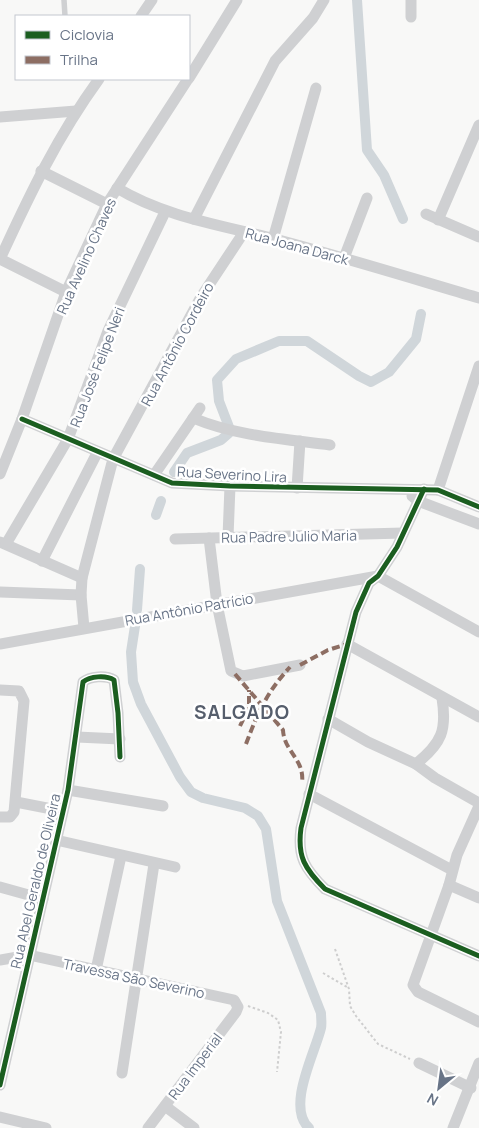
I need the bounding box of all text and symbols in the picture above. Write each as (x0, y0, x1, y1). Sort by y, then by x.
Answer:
legend (15, 15, 190, 80)
text: Ciclovia (60, 24, 114, 45)
text: Trilha (60, 49, 98, 70)
street label: Rua Avelino Chaves (52, 195, 120, 317)
street label: Rua Joana Darck (243, 223, 352, 269)
street label: Rua Antônio Cordeiro (136, 279, 218, 409)
street label: Rua José Felipe Neri (65, 304, 129, 430)
street label: Rua Severino Lira (177, 462, 287, 486)
street label: Rua Padre Julio Maria (221, 525, 357, 547)
street label: Rua Antônio Patrício (123, 588, 255, 630)
district label: SALGADO (194, 699, 290, 725)
street label: Rua Abel Geraldo de Oliveira (6, 792, 64, 970)
street label: Travessa São Severino (62, 954, 206, 1002)
street label: Rua Imperial (164, 1029, 226, 1103)
north arrow (414, 1063, 464, 1113)
text: N (423, 1089, 441, 1111)

